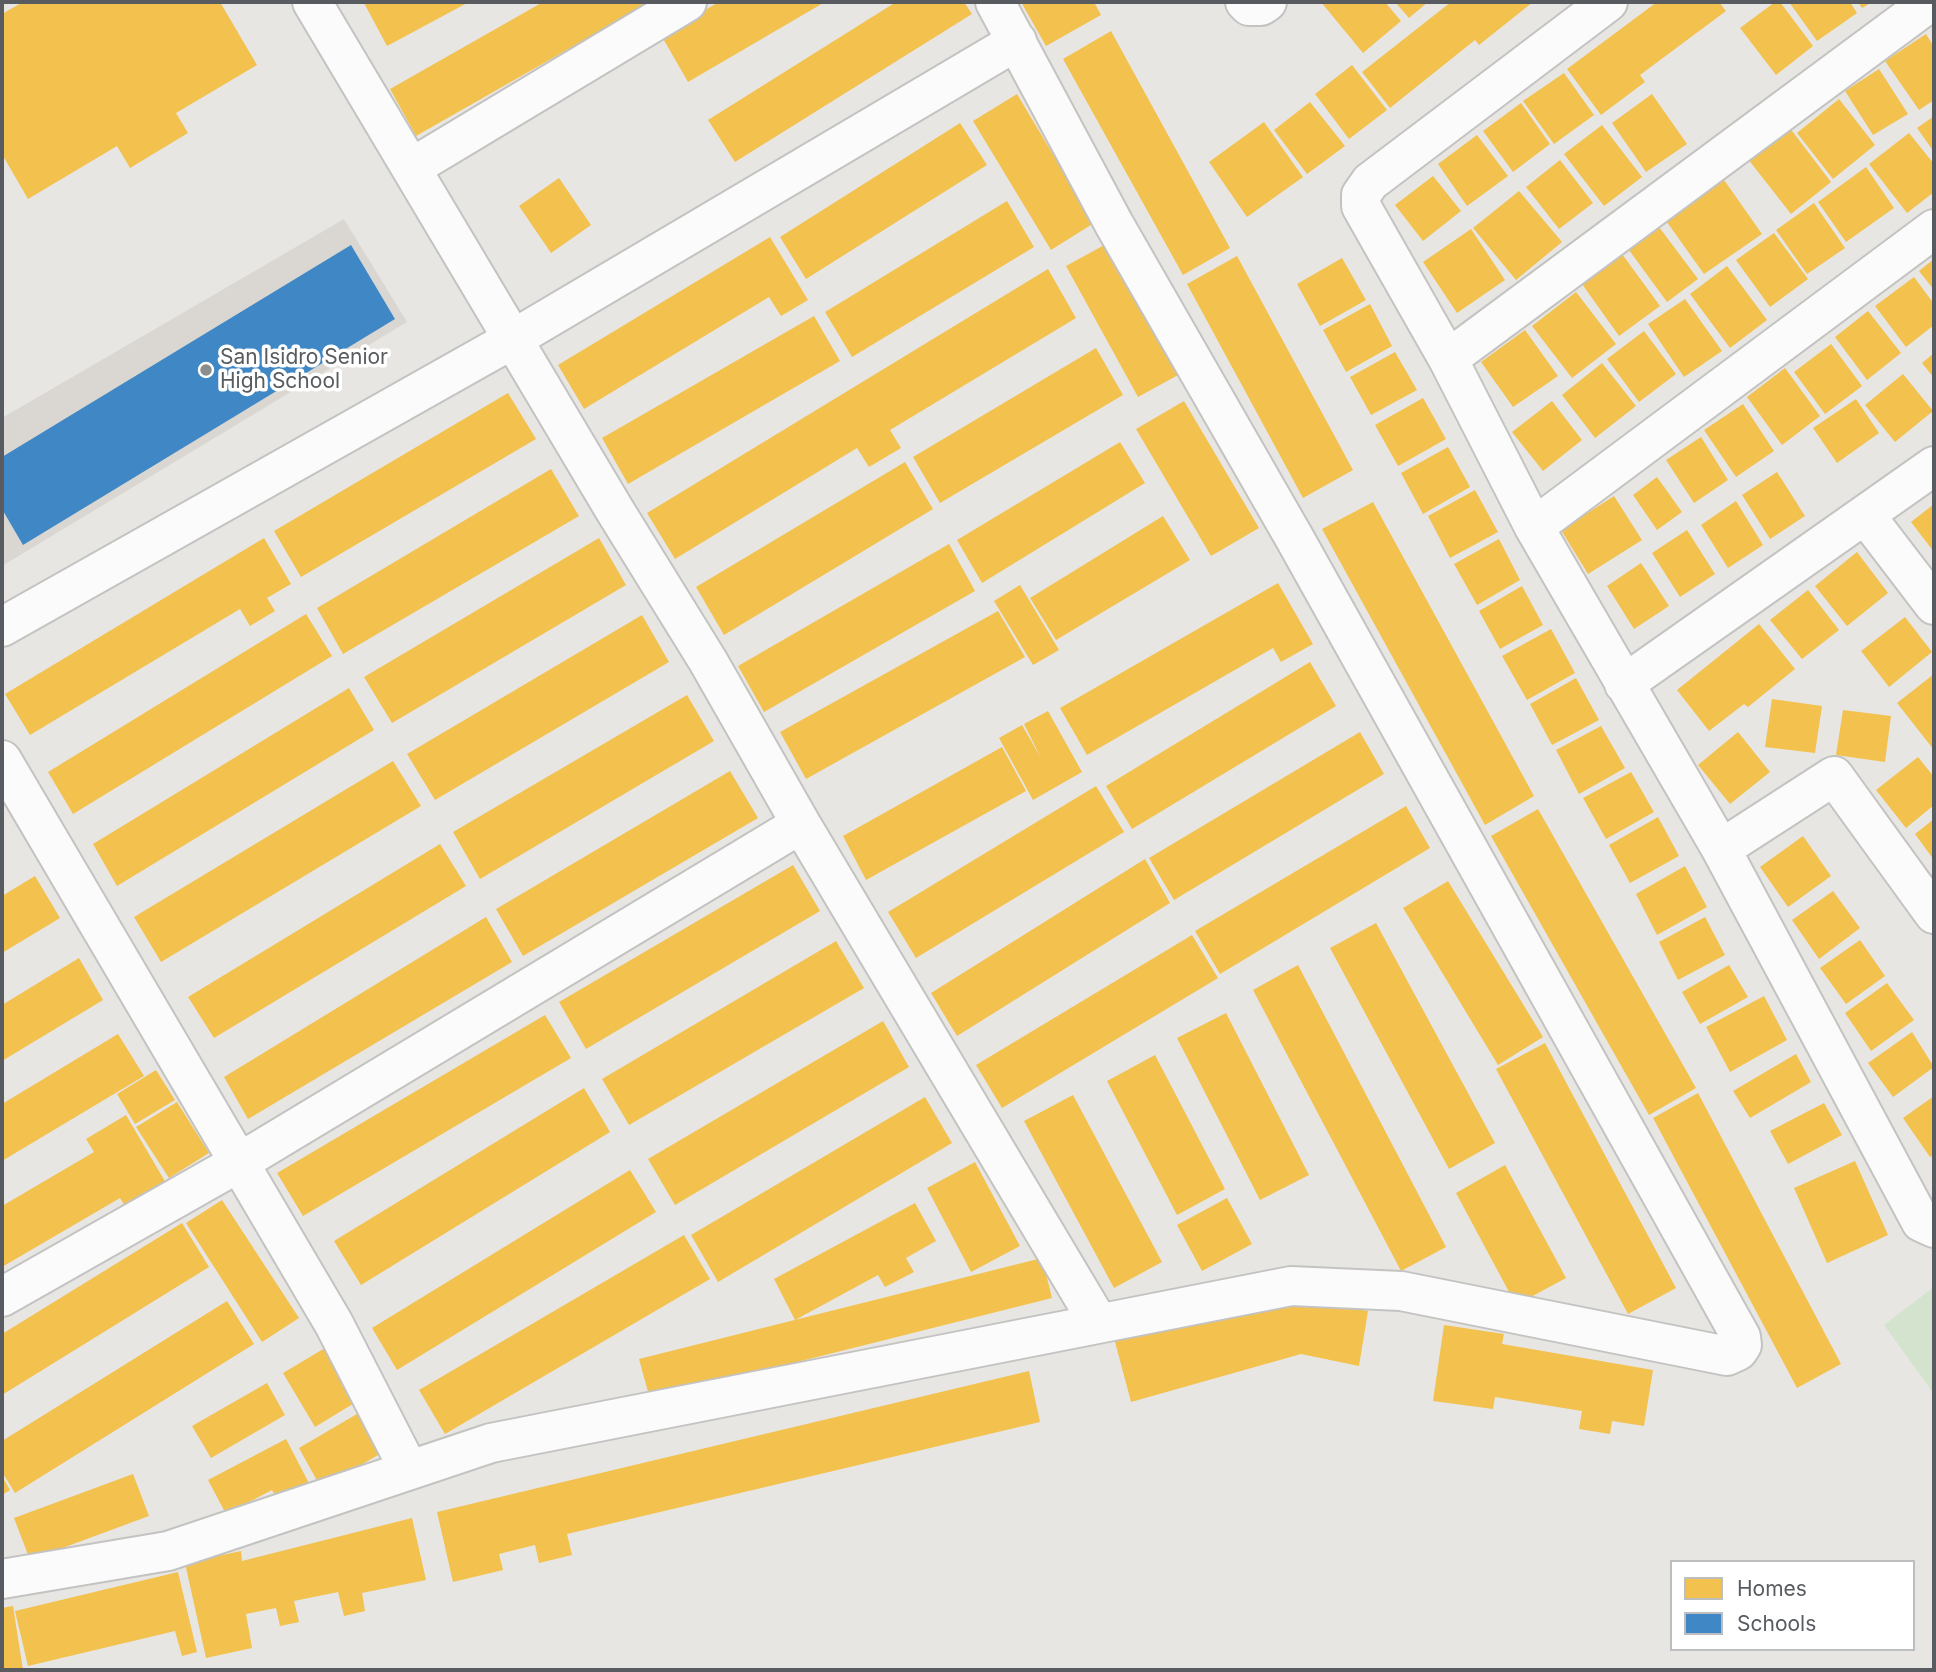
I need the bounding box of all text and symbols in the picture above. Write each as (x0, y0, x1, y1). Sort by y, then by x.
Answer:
place label: San Isidro Senior High School (220, 345, 388, 395)
marker: San Isidro Senior High School (198, 362, 214, 378)
legend (1670, 1560, 1915, 1651)
text: Homes (1737, 1576, 1807, 1601)
text: Schools (1737, 1611, 1816, 1636)

